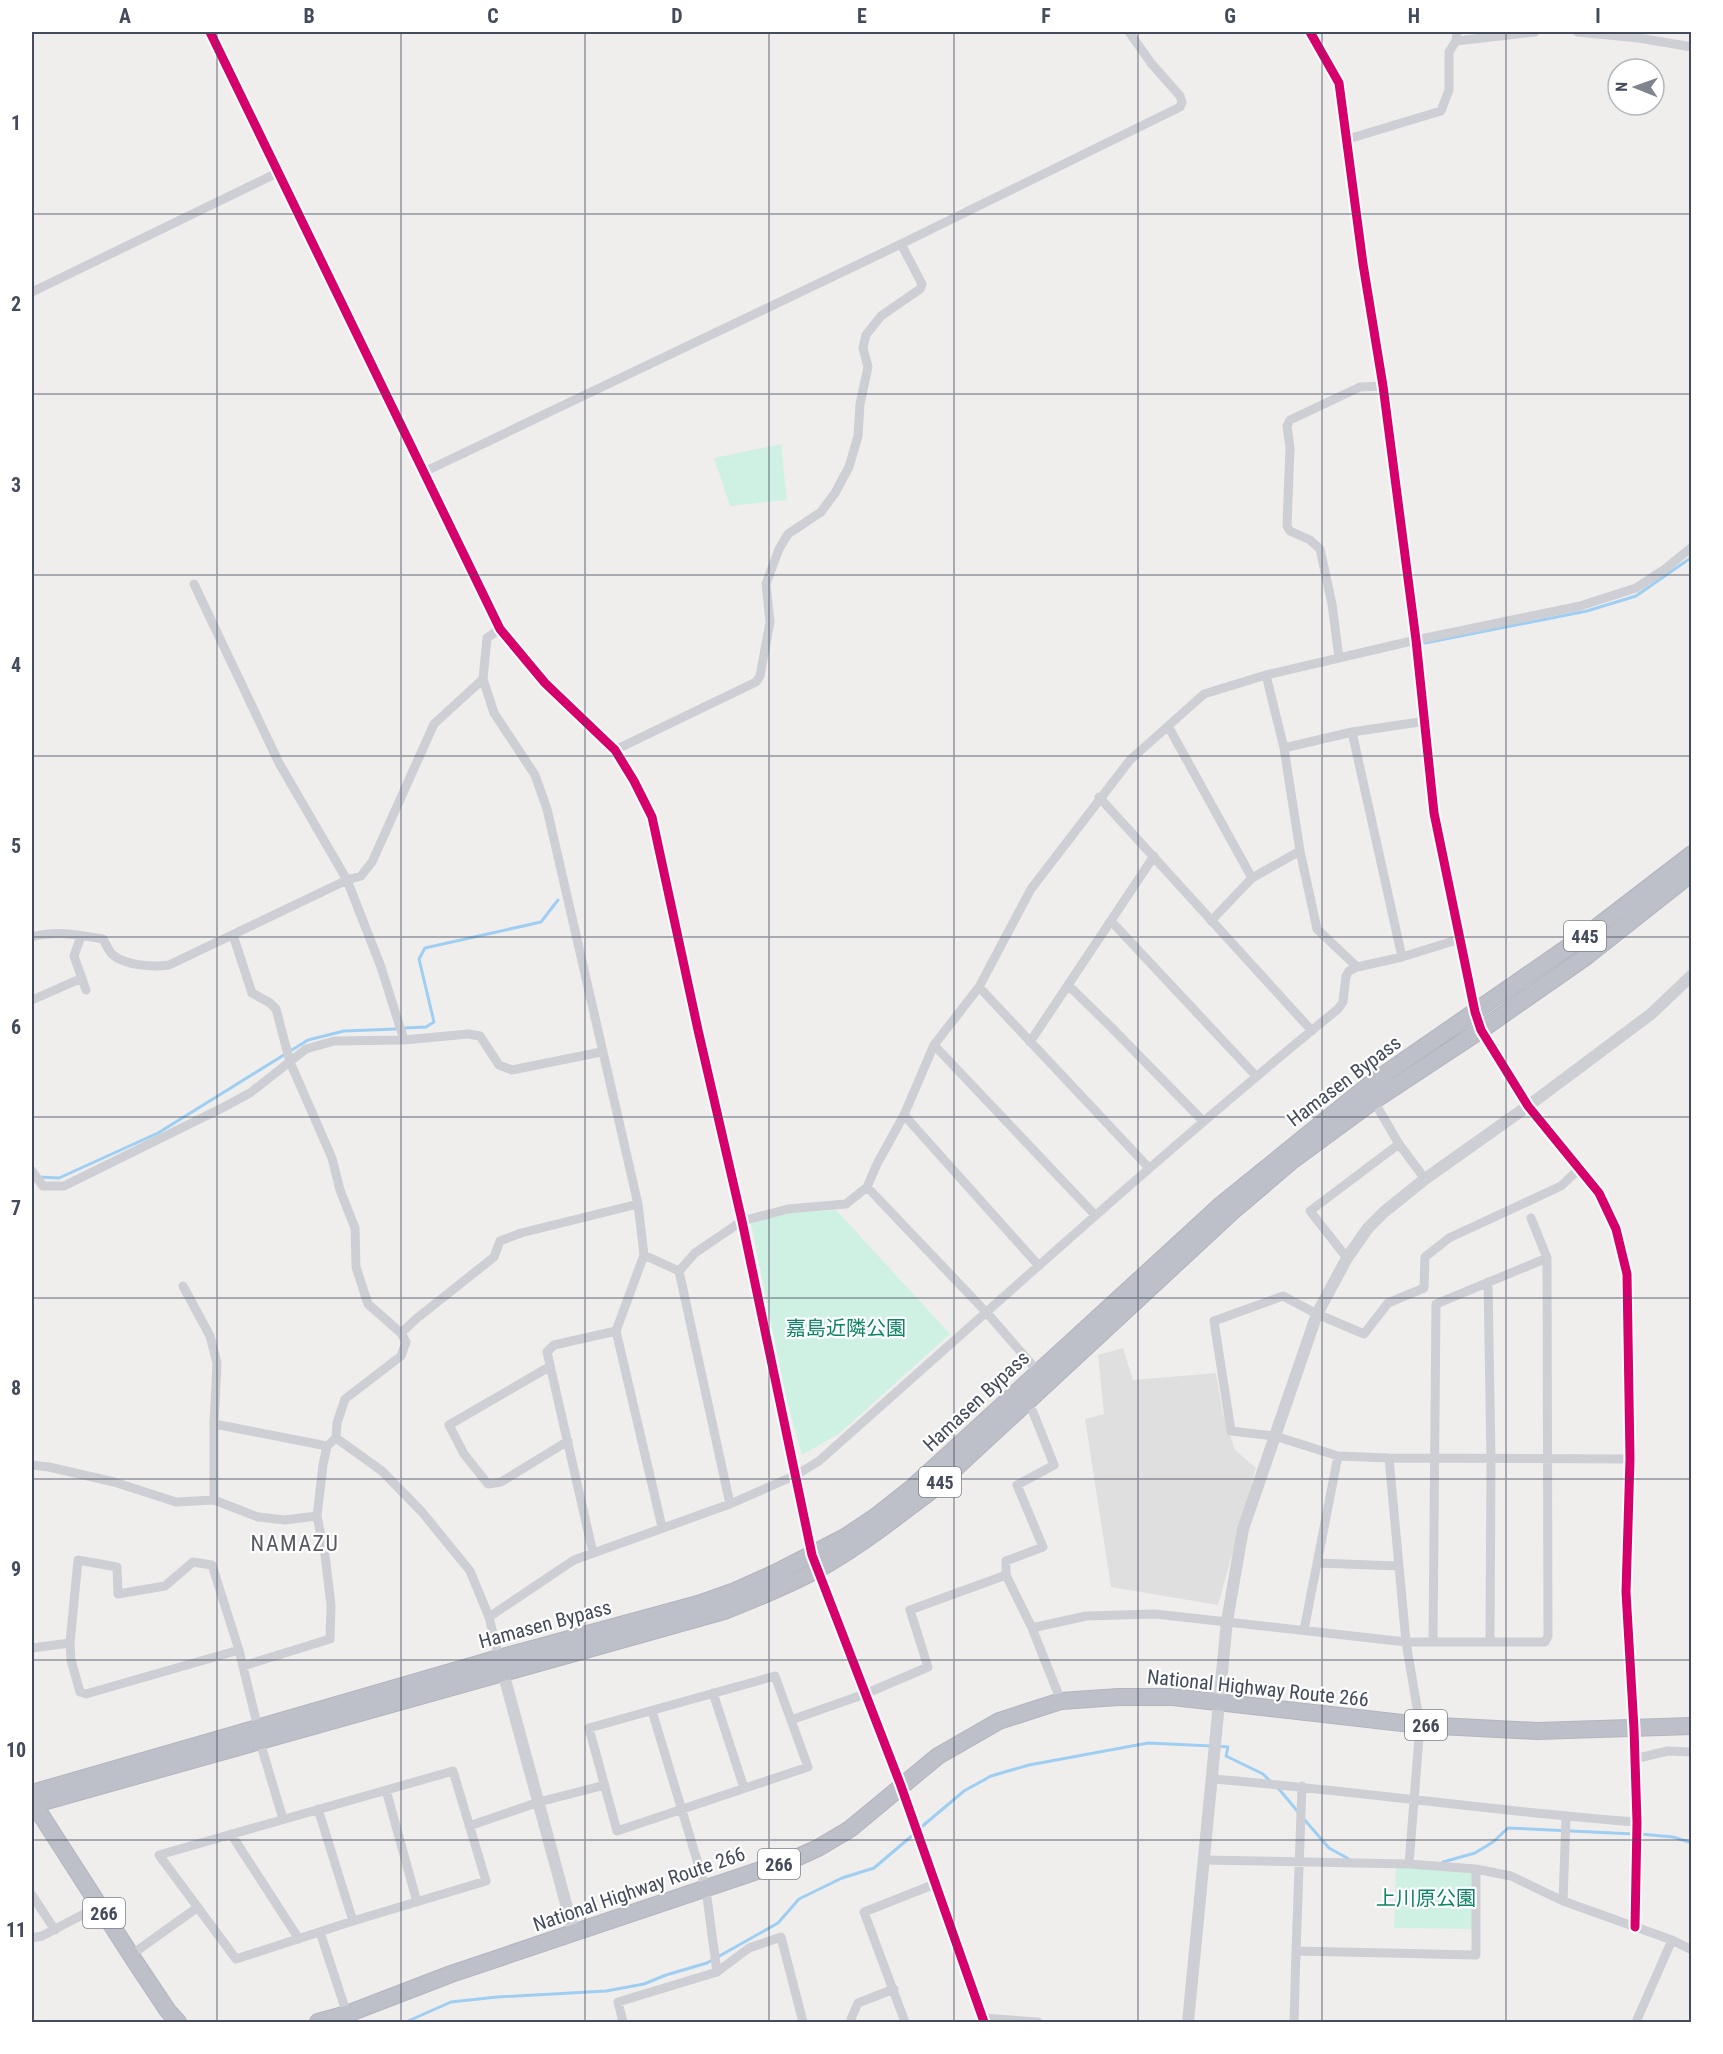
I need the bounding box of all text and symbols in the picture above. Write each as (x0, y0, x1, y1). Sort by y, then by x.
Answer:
text: A (119, 4, 131, 28)
text: B (303, 4, 315, 28)
text: C (487, 4, 499, 28)
text: D (671, 4, 683, 28)
text: E (857, 4, 867, 28)
text: F (1041, 4, 1051, 28)
text: G (1224, 4, 1236, 28)
text: H (1408, 4, 1420, 28)
text: I (1595, 4, 1601, 28)
north arrow (1606, 57, 1666, 117)
text: N (1612, 82, 1631, 92)
text: 1 (11, 111, 21, 135)
text: 2 (11, 292, 21, 316)
text: 3 (11, 473, 21, 497)
text: 4 (11, 653, 21, 677)
text: 5 (11, 834, 21, 858)
road number: 445 (1564, 921, 1606, 951)
text: 6 (11, 1015, 21, 1039)
street label: Hamasen Bypass (1282, 1030, 1406, 1132)
text: 7 (11, 1196, 21, 1220)
park label: 嘉島近隣公園 (786, 1316, 906, 1340)
street label: Hamasen Bypass (918, 1346, 1034, 1456)
text: 8 (11, 1376, 21, 1400)
road number: 445 (919, 1467, 961, 1497)
district label: NAMAZU (251, 1531, 339, 1556)
text: 9 (11, 1557, 21, 1581)
street label: Hamasen Bypass (476, 1595, 614, 1653)
street label: National Highway Route 266 (1146, 1664, 1370, 1712)
road number: 266 (1405, 1710, 1447, 1740)
text: 10 (6, 1738, 26, 1762)
street label: National Highway Route 266 (530, 1841, 748, 1937)
road number: 266 (758, 1849, 800, 1879)
park label: 上川原公園 (1376, 1886, 1476, 1910)
road number: 266 (83, 1898, 125, 1928)
text: 11 (6, 1918, 26, 1942)

